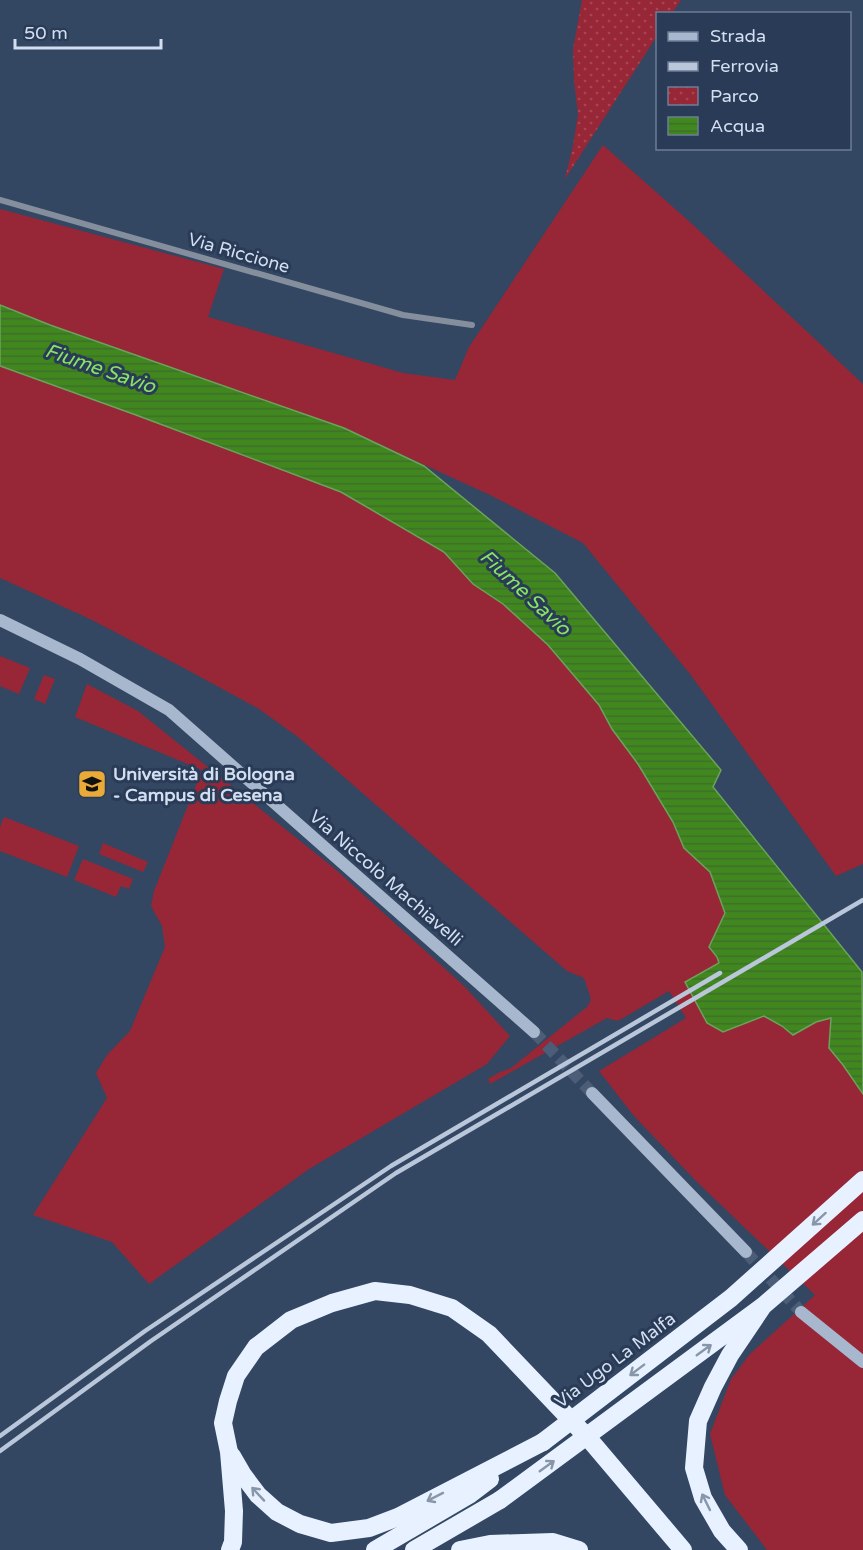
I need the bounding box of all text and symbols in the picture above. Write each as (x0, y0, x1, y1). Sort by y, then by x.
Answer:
scale bar (15, 12, 160, 50)
legend (656, 12, 851, 150)
text: 50 m (24, 22, 68, 44)
text: Strada (710, 25, 766, 47)
text: Ferrovia (710, 55, 779, 77)
text: Parco (710, 85, 759, 107)
text: Acqua (710, 115, 765, 137)
street label: Via Riccione (186, 228, 292, 278)
water label: Fiume Savio (42, 339, 159, 399)
water label: Fiume Savio (475, 545, 576, 642)
place label: Università di Bologna - Campus di Cesena (113, 763, 295, 806)
school or university icon: Università di Bologna - Campus di Cesena (76, 768, 108, 800)
street label: Via Niccolò Machiavelli (305, 805, 467, 951)
one-way arrow (812, 1212, 827, 1226)
street label: Via Ugo La Malfa (550, 1307, 680, 1413)
one-way arrow (696, 1343, 712, 1356)
one-way arrow (629, 1364, 645, 1376)
one-way arrow (539, 1459, 555, 1472)
one-way arrow (252, 1487, 266, 1502)
one-way arrow (426, 1492, 444, 1504)
one-way arrow (700, 1494, 712, 1511)

